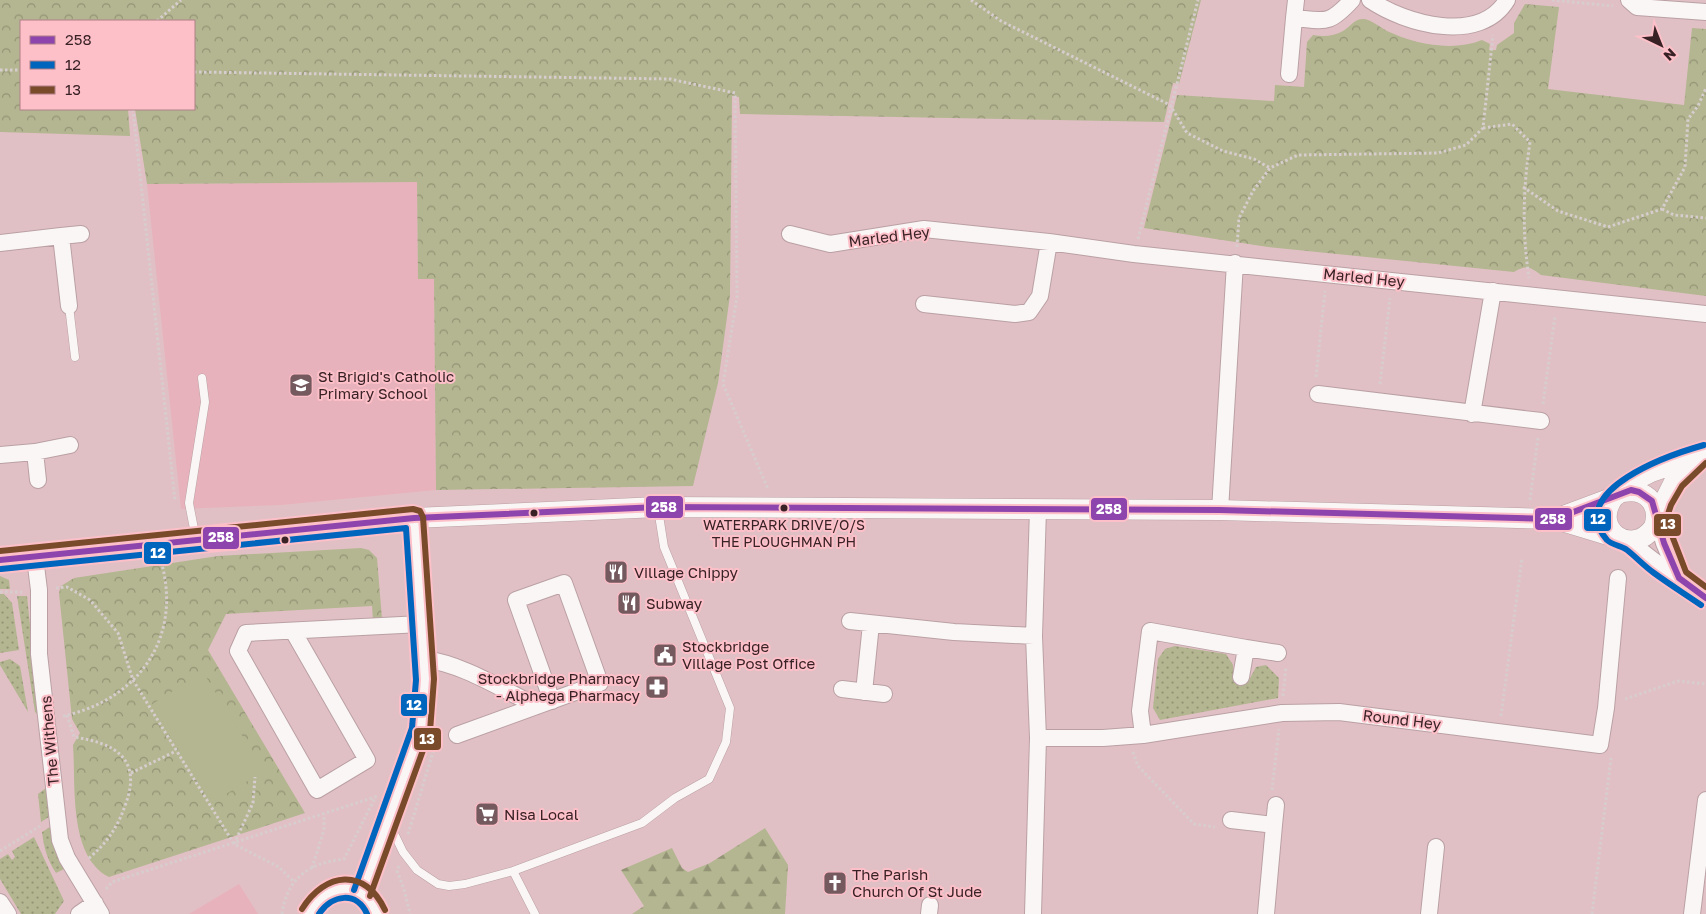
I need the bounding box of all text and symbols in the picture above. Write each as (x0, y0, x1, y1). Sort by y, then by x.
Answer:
legend (20, 20, 195, 110)
north arrow (1636, 20, 1686, 70)
text: 258 (65, 30, 92, 48)
text: N (1661, 45, 1680, 65)
text: 12 (65, 55, 81, 73)
text: 13 (65, 80, 81, 98)
street label: Marled Hey (847, 222, 931, 250)
street label: Marled Hey (1322, 264, 1406, 290)
place label: St Brigid's Catholic Primary School (318, 367, 454, 402)
school or university icon: St Brigid's Catholic Primary School (288, 372, 314, 398)
line badge: 258 (645, 495, 684, 519)
line badge: 258 (1090, 497, 1128, 521)
text: 258 (651, 498, 677, 515)
text: 258 (1096, 500, 1122, 517)
marker: WATERPARK DRIVE/O/S THE PLOUGHMAN PH (779, 503, 789, 513)
line badge: 258 (1534, 507, 1573, 531)
unlabelled marker (529, 508, 539, 518)
line badge: 12 (1583, 508, 1612, 532)
text: 258 (1540, 510, 1566, 527)
text: 12 (1590, 510, 1606, 527)
line badge: 13 (1653, 513, 1682, 537)
text: 13 (1660, 515, 1676, 532)
place label: WATERPARK DRIVE/O/S THE PLOUGHMAN PH (703, 516, 865, 550)
line badge: 258 (202, 526, 240, 550)
text: 258 (208, 528, 234, 545)
unlabelled marker (280, 535, 290, 545)
line badge: 12 (143, 541, 172, 565)
text: 12 (150, 544, 166, 561)
restaurant icon: Village Chippy (603, 559, 629, 585)
place label: Village Chippy (634, 563, 738, 581)
restaurant icon: Subway (616, 590, 642, 616)
place label: Subway (646, 594, 703, 612)
place label: Stockbridge Village Post Office (682, 637, 816, 672)
public building icon: Stockbridge Village Post Office (652, 642, 678, 668)
place label: Stockbridge Pharmacy - Alphega Pharmacy (478, 669, 641, 704)
pharmacy icon: Stockbridge Pharmacy - Alphega Pharmacy (644, 674, 670, 700)
line badge: 12 (400, 693, 428, 717)
street label: The Withens (36, 695, 62, 787)
text: 12 (406, 696, 422, 713)
street label: Round Hey (1362, 705, 1443, 733)
line badge: 13 (413, 727, 442, 751)
text: 13 (419, 730, 435, 747)
supermarket icon: Nisa Local (474, 801, 500, 827)
place label: Nisa Local (504, 805, 579, 823)
place label: The Parish Church Of St Jude (852, 865, 982, 900)
church icon: The Parish Church Of St Jude (822, 870, 848, 896)

